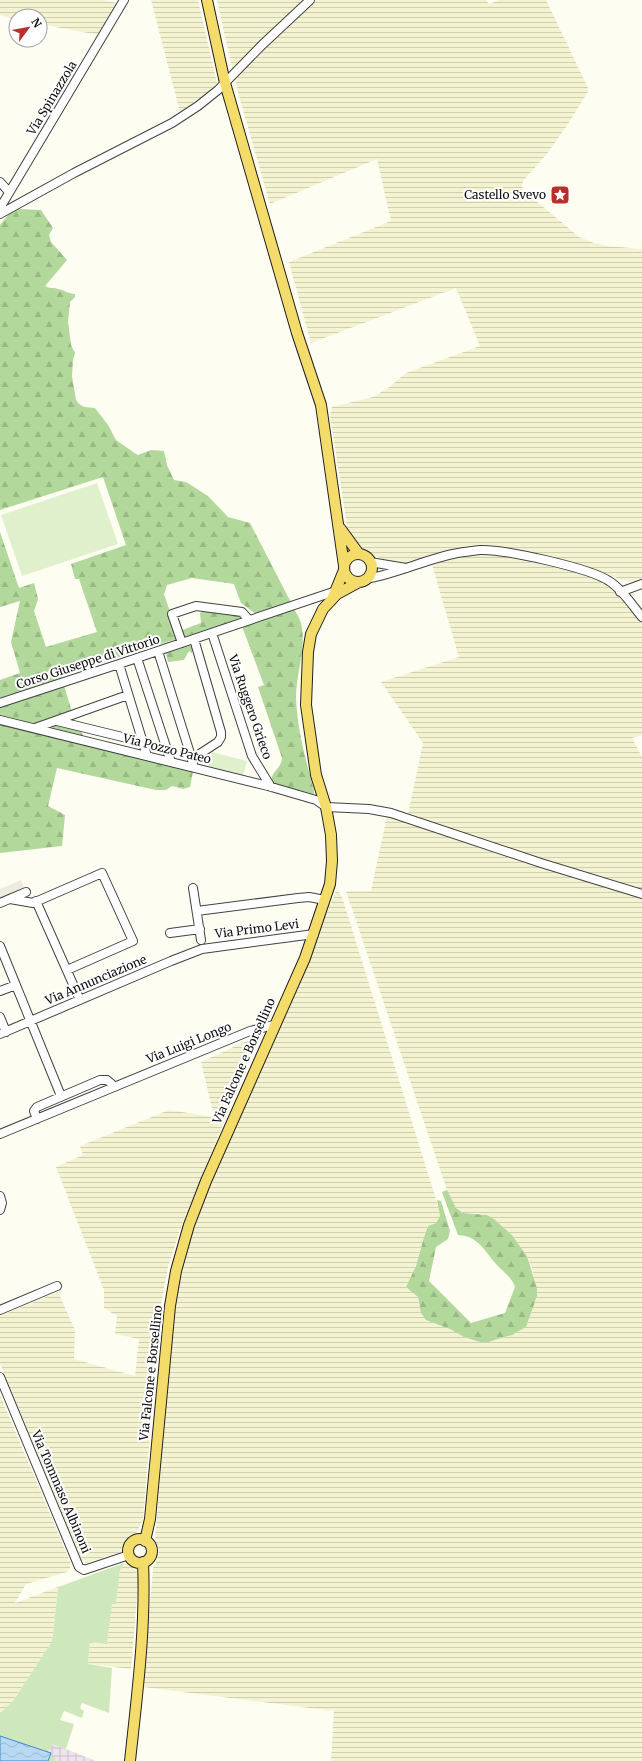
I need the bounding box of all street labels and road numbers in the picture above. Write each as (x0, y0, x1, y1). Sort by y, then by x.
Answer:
street label: Via Spinazzola (23, 57, 80, 138)
street label: Corso Giuseppe di Vittorio (14, 631, 161, 692)
street label: Via Ruggero Grieco (225, 652, 275, 761)
street label: Via Pozzo Pateo (121, 730, 213, 767)
street label: Via Primo Levi (213, 916, 300, 941)
street label: Via Annunciazione (42, 951, 149, 1008)
street label: Via Falcone e Borsellino (209, 996, 278, 1127)
street label: Via Luigi Longo (143, 1019, 233, 1067)
street label: Via Falcone e Borsellino (136, 1304, 165, 1442)
street label: Via Tommaso Albinoni (28, 1427, 94, 1556)

